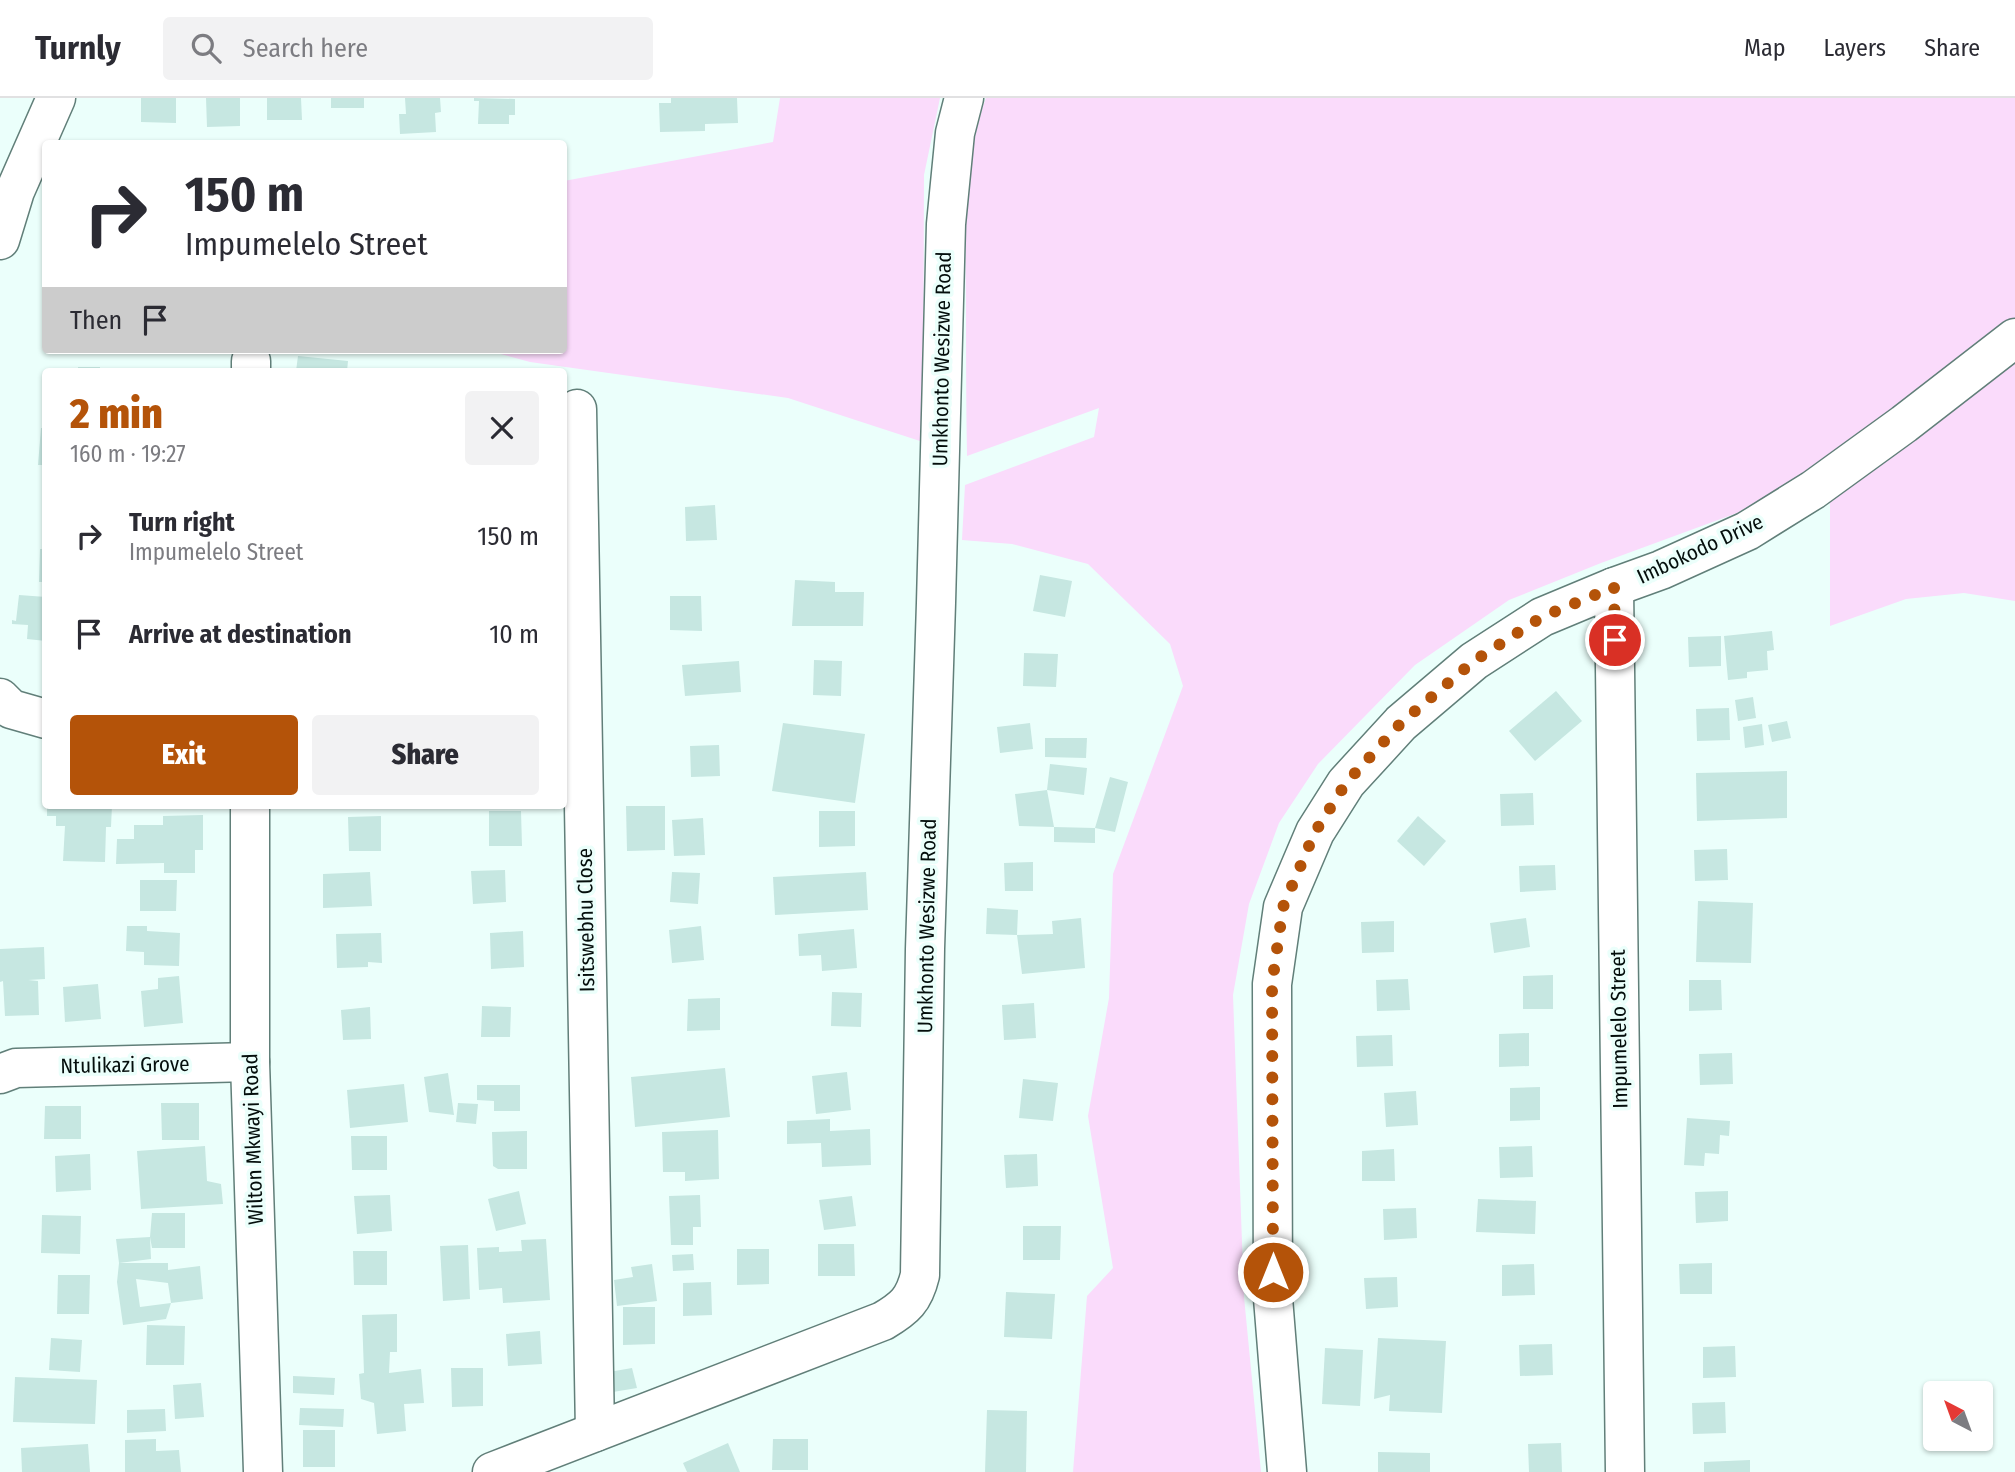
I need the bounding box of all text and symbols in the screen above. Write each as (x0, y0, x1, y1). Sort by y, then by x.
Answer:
search box (163, 17, 653, 80)
text: Turnly (35, 28, 121, 68)
icon: search (187, 29, 225, 67)
text: Search here (243, 33, 368, 64)
text: Map (1744, 34, 1786, 62)
text: Layers (1824, 34, 1886, 62)
text: Share (1924, 34, 1980, 62)
text: 150 m (185, 165, 304, 224)
icon: right (70, 168, 161, 259)
text: Impumelelo Street (185, 225, 428, 263)
street label: Umkhonto Wesizwe Road (927, 251, 957, 467)
icon: arrive (136, 301, 174, 339)
text: Then (70, 305, 122, 336)
text: 2 min (70, 389, 163, 439)
button: close (465, 391, 539, 465)
text: 160 m · 19:27 (70, 440, 185, 468)
text: Turn right (129, 507, 235, 538)
street label: Imbokodo Drive (1633, 508, 1767, 590)
icon: right (70, 517, 108, 555)
text: 150 m (477, 521, 539, 552)
text: Impumelelo Street (129, 538, 303, 566)
pin (1585, 610, 1645, 670)
icon: arrive (70, 615, 108, 653)
text: Arrive at destination (129, 619, 352, 650)
text: 10 m (489, 619, 539, 650)
icon: arrive (1596, 621, 1634, 659)
button: Exit (70, 715, 298, 795)
button: Share (312, 715, 539, 795)
street label: Umkhonto Wesizwe Road (912, 818, 942, 1034)
street label: Isitswebhu Close (572, 848, 600, 992)
street label: Impumelelo Street (1605, 949, 1633, 1109)
street label: Ntulikazi Grove (60, 1051, 190, 1079)
street label: Wilton Mkwayi Road (237, 1053, 269, 1225)
position arrow (1236, 1235, 1310, 1309)
north arrow (1923, 1381, 1993, 1451)
map controls (1923, 1381, 1993, 1451)

